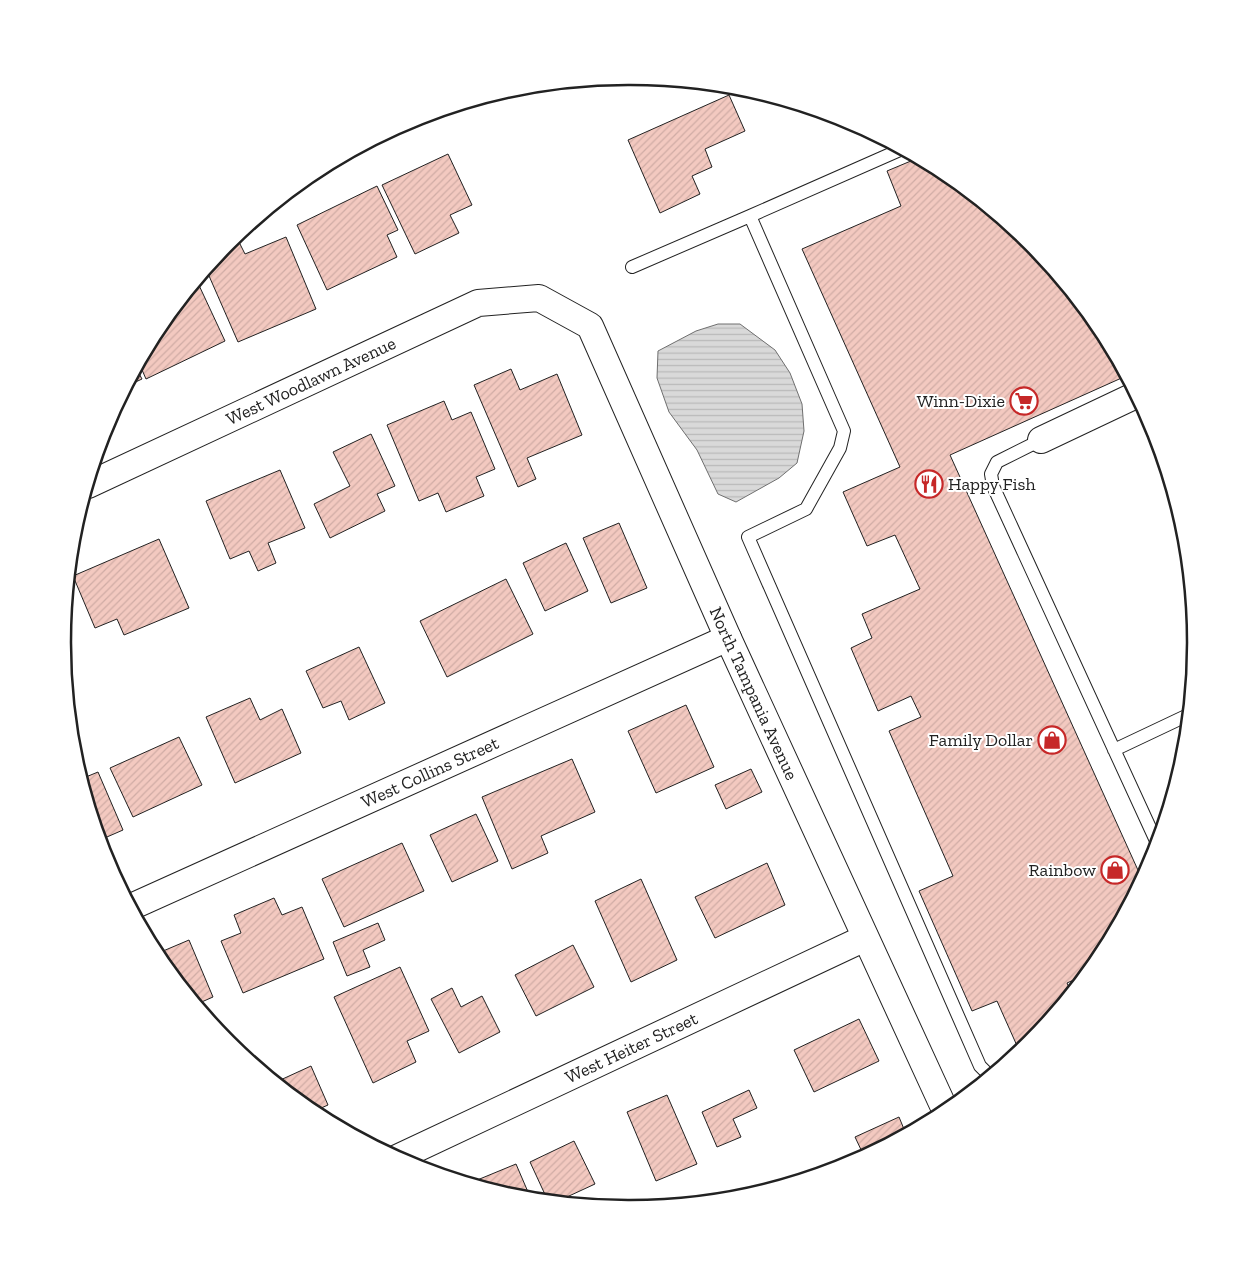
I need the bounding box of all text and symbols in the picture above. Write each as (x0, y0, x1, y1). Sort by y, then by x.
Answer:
street label: West Woodlawn Avenue (223, 332, 399, 430)
supermarket icon: Winn-Dixie (1009, 386, 1039, 416)
place label: Winn-Dixie (917, 390, 1005, 412)
restaurant icon: Happy Fish (914, 469, 944, 499)
place label: Happy Fish (948, 473, 1036, 495)
street label: North Tampania Avenue (705, 603, 803, 784)
shop icon: Family Dollar (1037, 725, 1067, 755)
place label: Family Dollar (929, 729, 1033, 751)
street label: West Collins Street (358, 732, 503, 813)
shop icon: Rainbow (1100, 855, 1130, 885)
place label: Rainbow (1028, 859, 1096, 881)
street label: West Heiter Street (562, 1007, 701, 1088)

